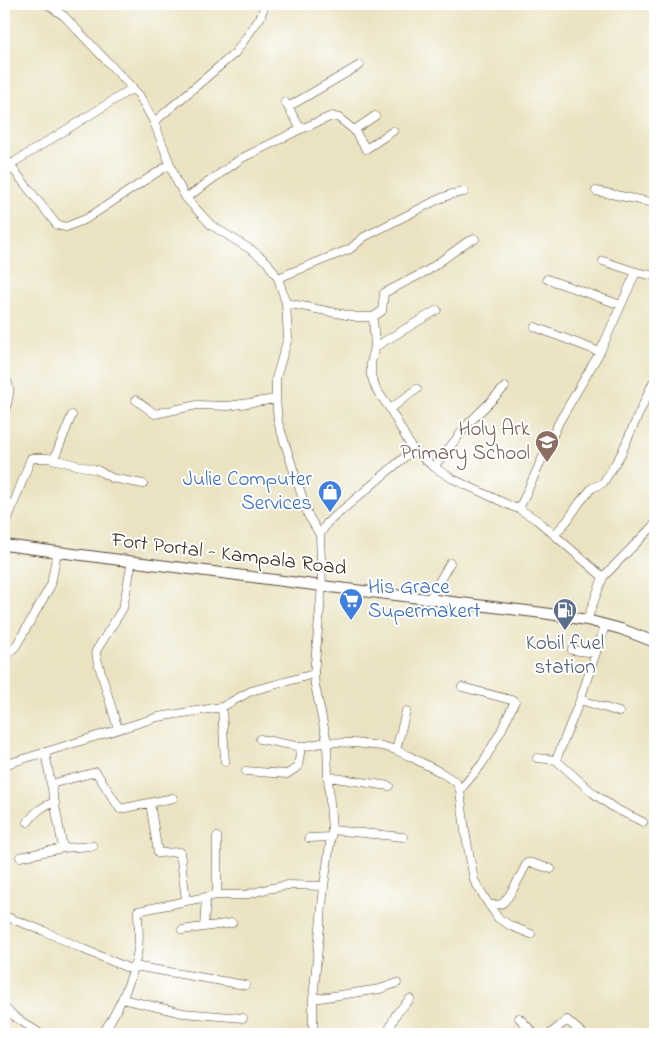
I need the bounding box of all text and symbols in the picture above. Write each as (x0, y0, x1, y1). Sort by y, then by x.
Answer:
place label: Holy Ark Primary School (400, 415, 531, 471)
school or university icon: Holy Ark Primary School (534, 429, 560, 463)
place label: Julie Computer Services (183, 465, 312, 519)
shop icon: Julie Computer Services (317, 479, 343, 513)
street label: Fort Portal - Kampala Road (109, 526, 348, 584)
place label: His Grace Supermakert (368, 573, 481, 627)
supermarket icon: His Grace Supermakert (338, 587, 364, 621)
fuel station icon: Kobil fuel station (552, 597, 578, 631)
place label: Kobil fuel station (526, 629, 604, 683)

